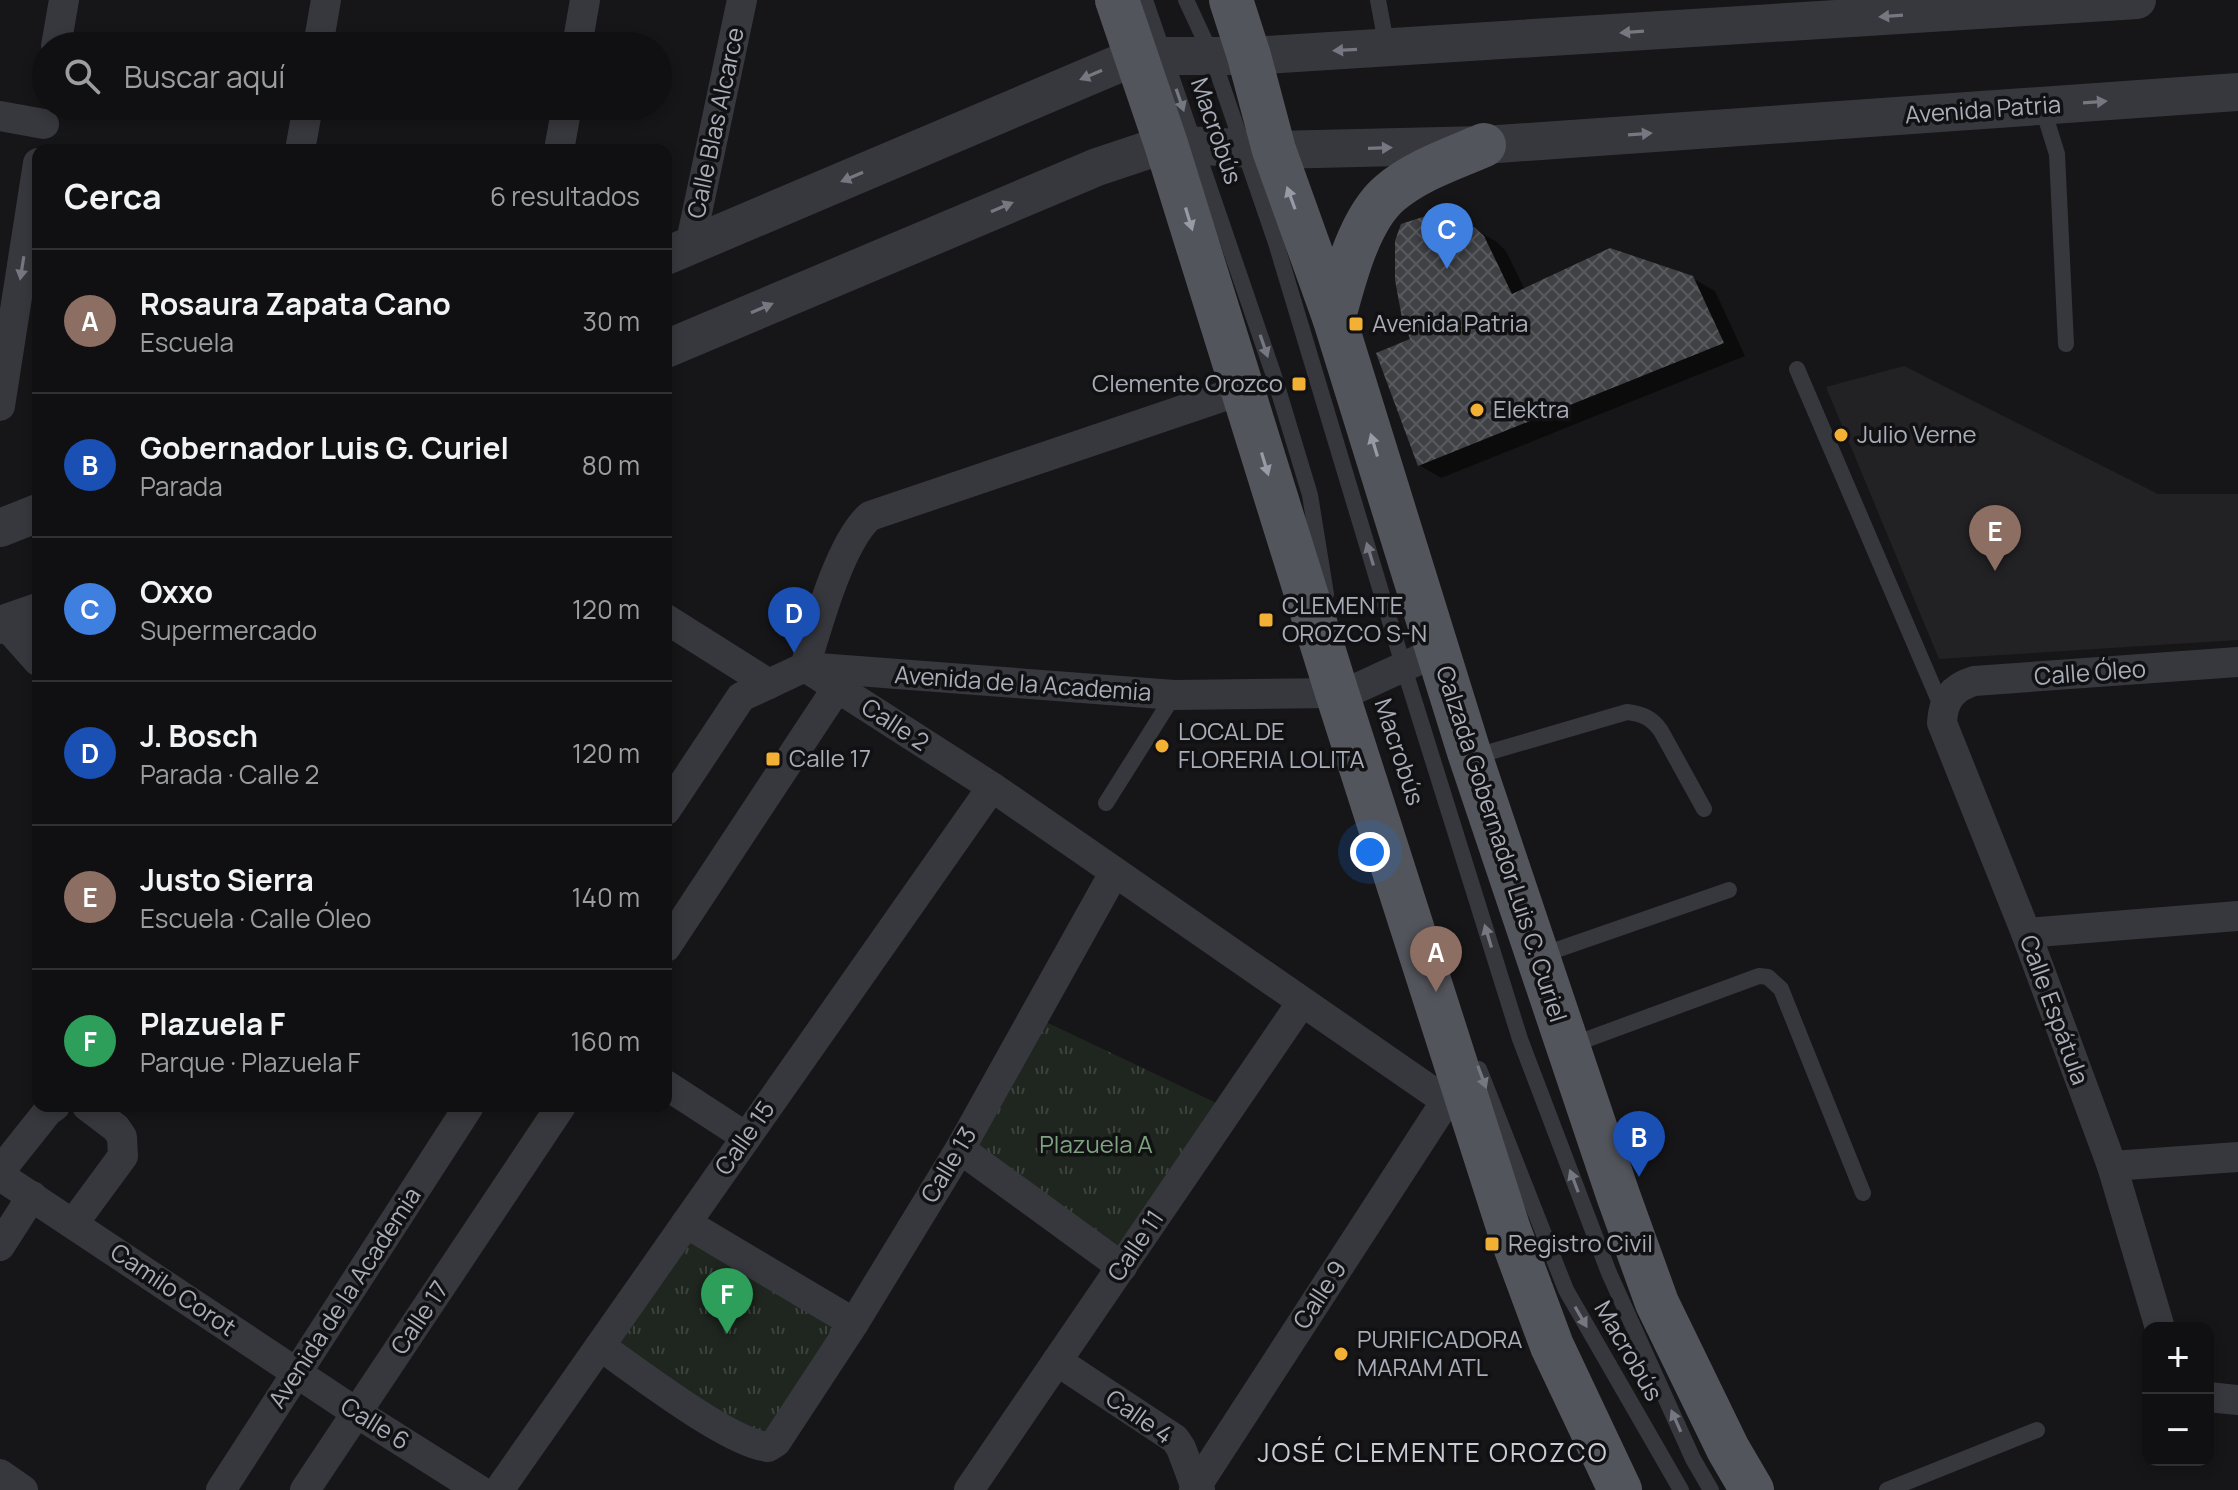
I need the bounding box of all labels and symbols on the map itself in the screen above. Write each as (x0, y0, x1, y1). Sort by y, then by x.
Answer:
one-way arrow (1878, 10, 1903, 23)
street label: Calle Blas Alcarce (678, 24, 751, 221)
one-way arrow (1619, 26, 1644, 39)
one-way arrow (1332, 44, 1357, 57)
one-way arrow (1080, 69, 1103, 82)
street label: Macrobús (1184, 73, 1251, 188)
street label: Avenida Patria (1904, 87, 2062, 130)
one-way arrow (1175, 88, 1187, 112)
one-way arrow (2083, 95, 2108, 108)
one-way arrow (1628, 127, 1653, 140)
one-way arrow (1368, 141, 1393, 154)
one-way arrow (840, 170, 864, 183)
one-way arrow (1284, 186, 1297, 210)
one-way arrow (990, 201, 1014, 214)
pin: C (1421, 203, 1473, 269)
one-way arrow (1183, 207, 1196, 231)
one-way arrow (15, 255, 27, 280)
one-way arrow (750, 302, 774, 315)
place label: Avenida Patria (1372, 306, 1528, 339)
marker: Avenida Patria (1347, 315, 1365, 333)
one-way arrow (1258, 335, 1270, 359)
place label: Clemente Orozco (1092, 366, 1283, 399)
marker: Clemente Orozco (1290, 375, 1308, 393)
place label: Elektra (1493, 392, 1569, 425)
marker: Elektra (1468, 401, 1486, 419)
place label: Julio Verne (1857, 417, 1977, 450)
marker: Julio Verne (1832, 426, 1850, 444)
one-way arrow (1367, 432, 1380, 456)
one-way arrow (1259, 453, 1272, 477)
pin: E (1969, 505, 2021, 571)
one-way arrow (1363, 542, 1376, 566)
pin: D (768, 587, 820, 653)
place label: CLEMENTE OROZCO S-N (1282, 588, 1427, 649)
marker: CLEMENTE OROZCO S-N (1257, 611, 1275, 629)
street label: Calle Óleo (2033, 651, 2147, 692)
street label: Avenida de la Academia (893, 657, 1153, 708)
street label: Calzada Gobernador Luis C. Curiel (1429, 661, 1576, 1026)
street label: Calle 2 (856, 690, 936, 758)
street label: Macrobús (1368, 694, 1433, 809)
place label: LOCAL DE FLORERIA LOLITA (1178, 714, 1365, 775)
marker: LOCAL DE FLORERIA LOLITA (1153, 737, 1171, 755)
place label: Calle 17 (789, 741, 871, 774)
marker: Calle 17 (764, 750, 782, 768)
your location (1350, 832, 1390, 872)
one-way arrow (1481, 924, 1494, 948)
pin: A (1410, 926, 1462, 992)
street label: Calle Espátula (2013, 930, 2098, 1089)
one-way arrow (1476, 1065, 1489, 1089)
street label: Calle 15 (706, 1093, 781, 1181)
pin: B (1613, 1111, 1665, 1177)
street label: Calle 13 (912, 1120, 983, 1208)
park label: Plazuela A (1039, 1127, 1153, 1160)
one-way arrow (1567, 1169, 1580, 1193)
street label: Avenida de la Academia (260, 1180, 428, 1414)
street label: Calle 11 (1099, 1203, 1171, 1287)
place label: Registro Civil (1508, 1226, 1653, 1259)
street label: Camilo Corot (105, 1235, 243, 1343)
marker: Registro Civil (1483, 1235, 1501, 1253)
street label: Calle 9 (1284, 1254, 1353, 1335)
pin: F (701, 1268, 753, 1334)
street label: Calle 17 (382, 1274, 455, 1360)
street label: Macrobús (1587, 1294, 1671, 1406)
one-way arrow (1574, 1306, 1588, 1328)
place label: PURIFICADORA MARAM ATL (1357, 1322, 1522, 1383)
marker: PURIFICADORA MARAM ATL (1332, 1345, 1350, 1363)
street label: Calle 4 (1100, 1381, 1180, 1451)
street label: Calle 6 (335, 1389, 417, 1457)
one-way arrow (1669, 1409, 1682, 1432)
district label: JOSÉ CLEMENTE OROZCO (1258, 1434, 1609, 1470)

